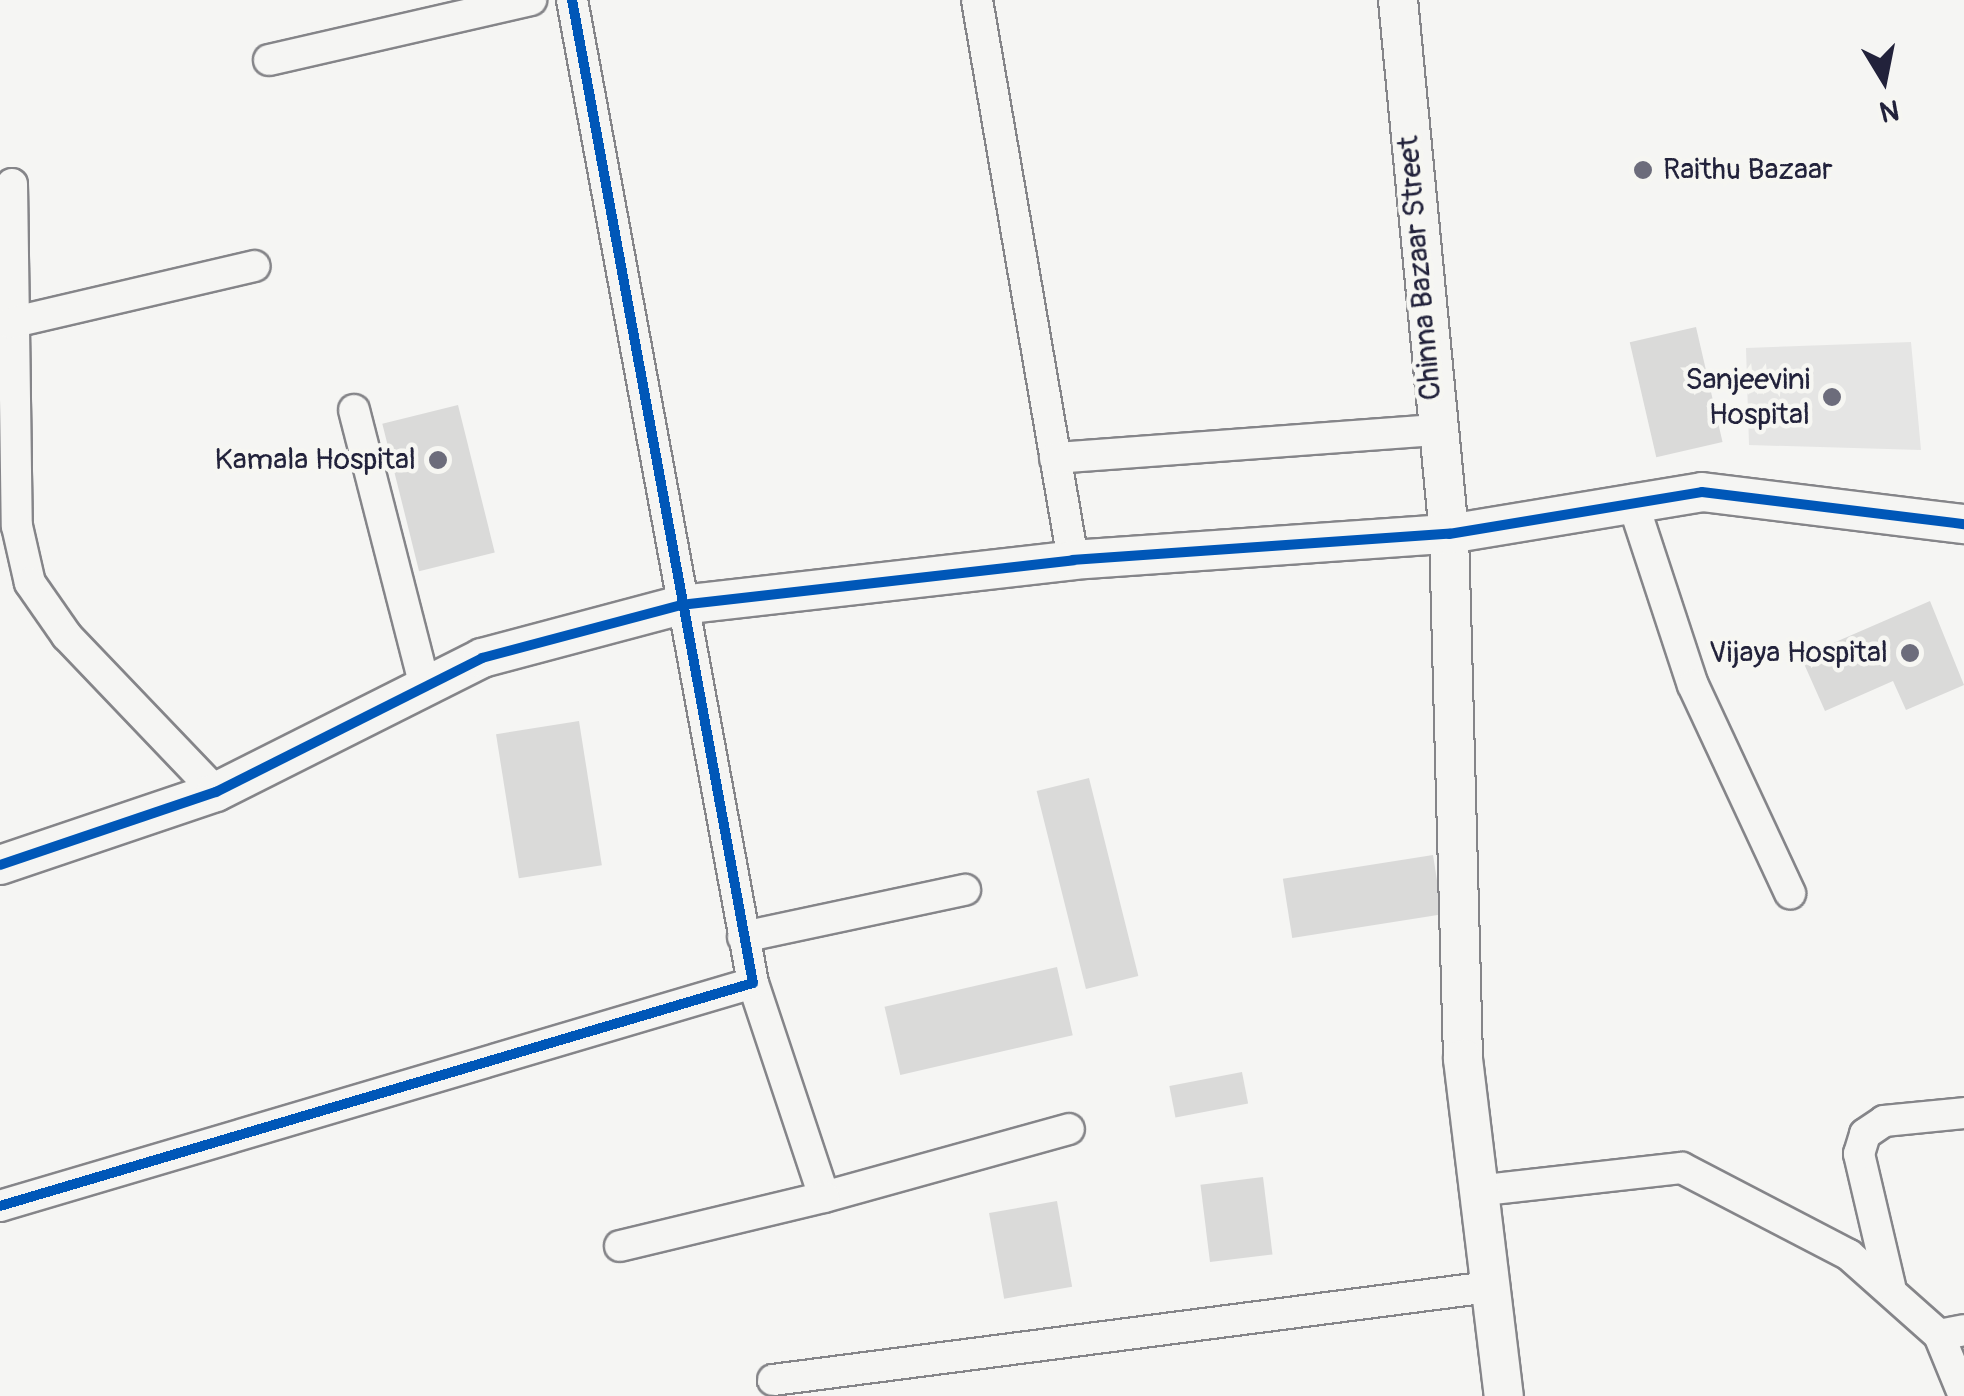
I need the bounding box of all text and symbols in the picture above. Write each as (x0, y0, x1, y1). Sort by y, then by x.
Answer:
north arrow (1834, 30, 1934, 130)
text: N (1877, 91, 1902, 129)
street label: Chinna Bazaar Street (1391, 134, 1449, 402)
place label: Raithu Bazaar (1663, 152, 1833, 188)
marker: Raithu Bazaar (1632, 159, 1654, 181)
place label: Sanjeevini Hospital (1685, 362, 1810, 432)
marker: Sanjeevini Hospital (1819, 384, 1845, 410)
place label: Kamala Hospital (215, 442, 416, 478)
marker: Kamala Hospital (425, 447, 451, 473)
place label: Vijaya Hospital (1709, 635, 1888, 671)
marker: Vijaya Hospital (1897, 640, 1923, 666)

